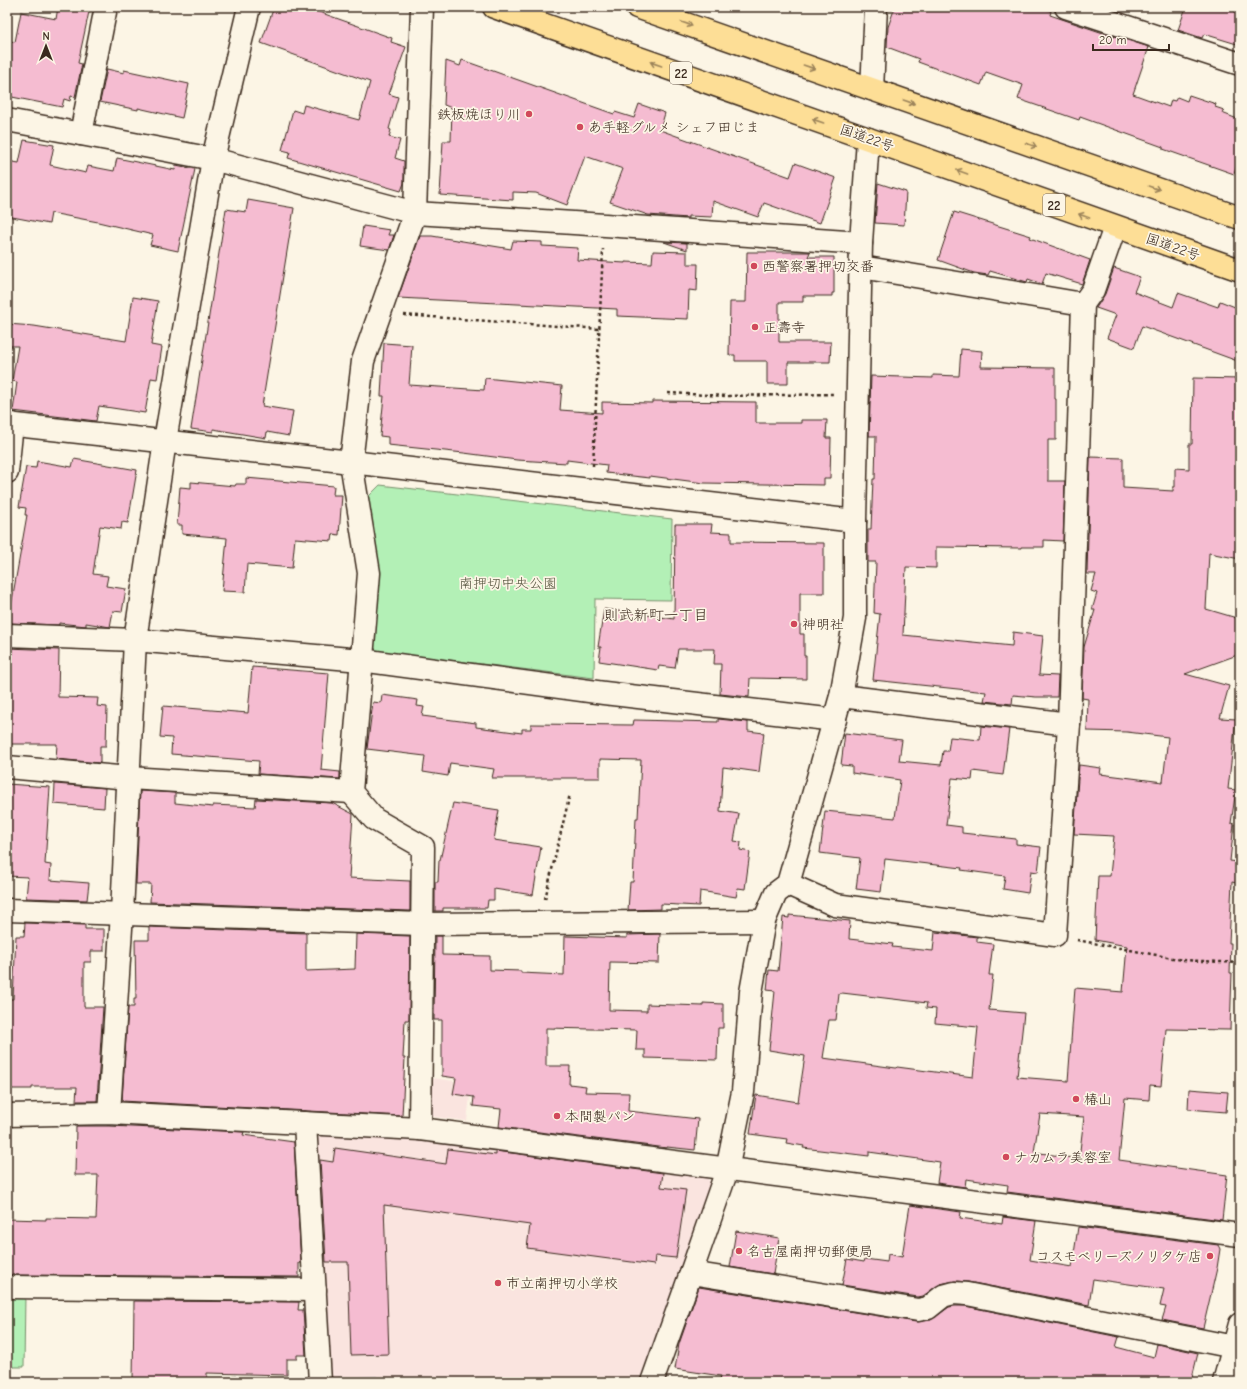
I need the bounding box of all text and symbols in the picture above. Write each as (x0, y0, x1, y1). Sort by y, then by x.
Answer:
one-way arrow (680, 21, 692, 29)
north arrow (26, 26, 66, 66)
scale bar (1093, 26, 1169, 52)
text: N (42, 30, 50, 43)
text: 20 m (1099, 33, 1127, 47)
one-way arrow (650, 60, 663, 67)
road number: 22 (670, 62, 692, 84)
one-way arrow (803, 64, 815, 72)
one-way arrow (902, 99, 915, 106)
place label: 鉄板焼ほり川 (437, 106, 521, 123)
marker: 鉄板焼ほり川 (524, 109, 534, 119)
one-way arrow (812, 117, 825, 124)
place label: あ手軽グルメ シェフ田じま (588, 119, 760, 136)
street label: 国道22号 (837, 121, 897, 155)
marker: あ手軽グルメ シェフ田じま (575, 122, 585, 132)
one-way arrow (1025, 142, 1038, 149)
one-way arrow (955, 168, 968, 175)
one-way arrow (1148, 185, 1161, 192)
road number: 22 (1043, 194, 1065, 216)
one-way arrow (1079, 211, 1091, 219)
street label: 国道22号 (1143, 230, 1203, 264)
place label: 西警察署押切交番 (762, 258, 874, 275)
marker: 西警察署押切交番 (749, 261, 759, 271)
place label: 正壽寺 (763, 319, 805, 336)
marker: 正壽寺 (750, 322, 760, 332)
park label: 南押切中央公園 (459, 575, 557, 592)
district label: 則武新町一丁目 (603, 606, 709, 624)
place label: 神明社 (802, 616, 844, 633)
marker: 神明社 (789, 619, 799, 629)
place label: 椿山 (1084, 1091, 1112, 1108)
marker: 椿山 (1071, 1094, 1081, 1104)
place label: 本間製パン (565, 1108, 635, 1125)
marker: 本間製パン (552, 1111, 562, 1121)
place label: ナカムラ美容室 (1014, 1149, 1111, 1166)
marker: ナカムラ美容室 (1001, 1152, 1011, 1162)
place label: 名古屋南押切郵便局 (747, 1243, 873, 1260)
marker: 名古屋南押切郵便局 (734, 1246, 744, 1256)
place label: コスモベリーズノリタケ店 (1036, 1248, 1202, 1265)
marker: コスモベリーズノリタケ店 (1205, 1251, 1215, 1261)
place label: 市立南押切小学校 (506, 1275, 618, 1292)
marker: 市立南押切小学校 (493, 1278, 503, 1288)

